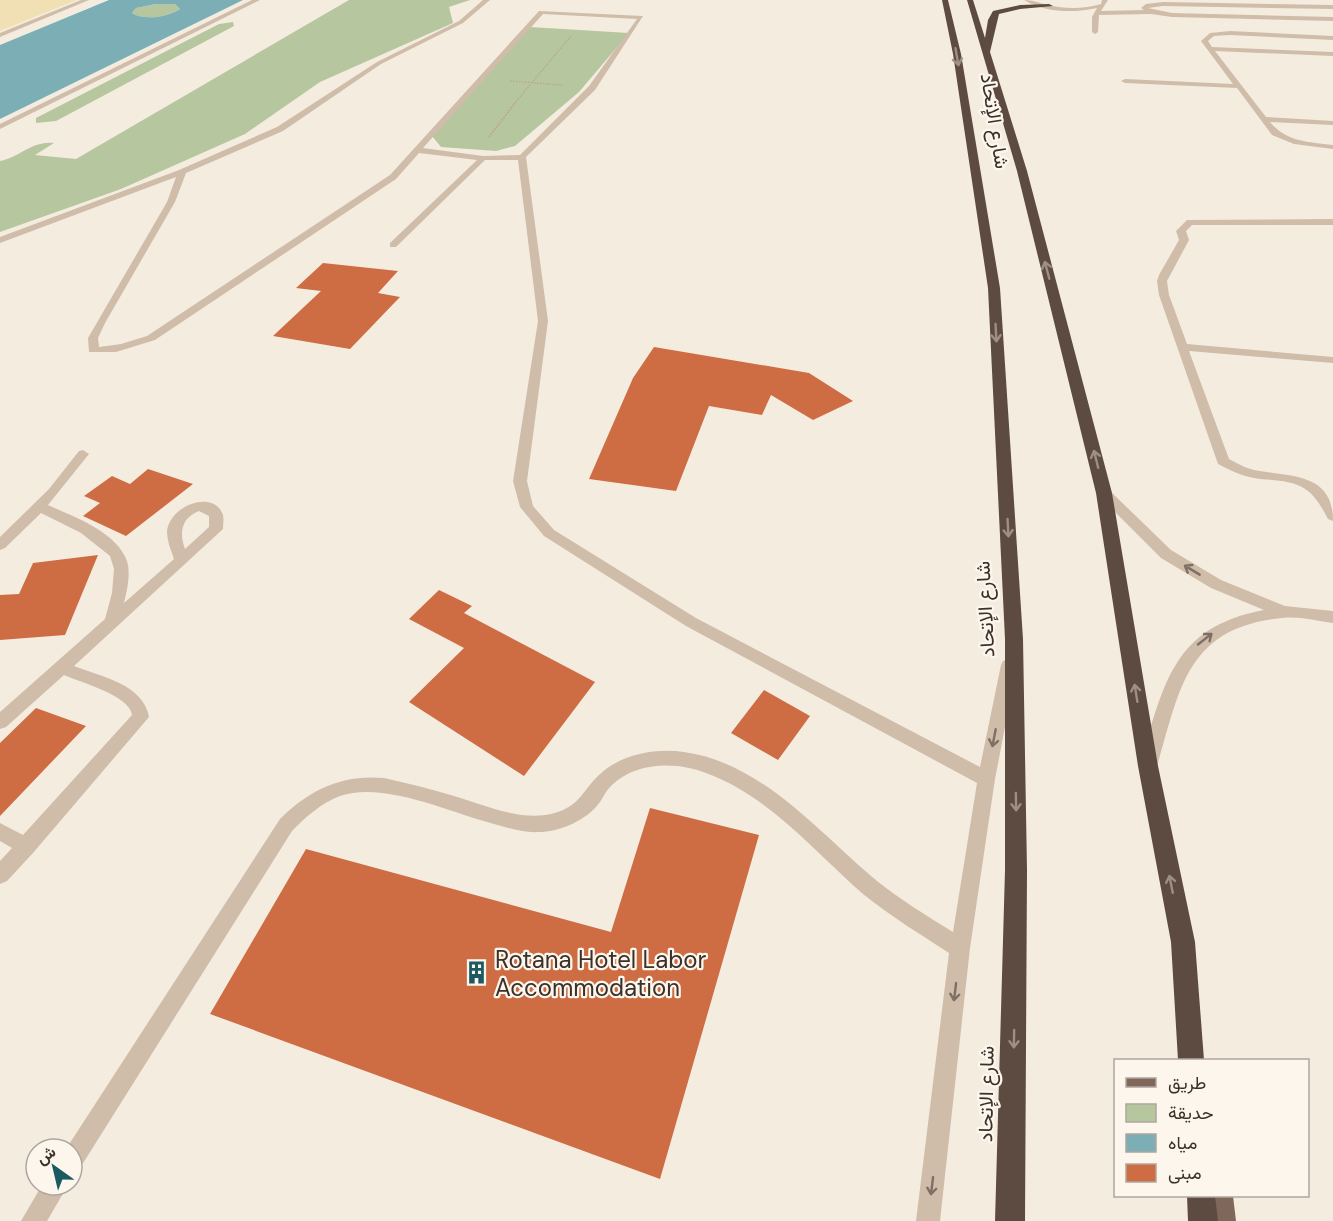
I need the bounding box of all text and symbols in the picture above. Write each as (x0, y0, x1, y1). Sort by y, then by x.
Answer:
one-way arrow (952, 47, 963, 66)
street label: شارع الإتحاد (974, 71, 1015, 171)
one-way arrow (1041, 261, 1053, 280)
one-way arrow (991, 323, 1002, 343)
one-way arrow (1089, 450, 1101, 469)
one-way arrow (1002, 517, 1013, 537)
street label: شارع الإتحاد (970, 560, 1001, 658)
one-way arrow (1184, 564, 1201, 576)
one-way arrow (1197, 633, 1213, 645)
one-way arrow (1131, 683, 1142, 703)
one-way arrow (988, 727, 999, 747)
one-way arrow (1010, 792, 1022, 812)
one-way arrow (1165, 875, 1176, 895)
place label: Rotana Hotel Labor Accommodation (495, 944, 706, 1003)
building icon: Rotana Hotel Labor Accommodation (464, 960, 490, 986)
one-way arrow (949, 982, 960, 1002)
one-way arrow (1008, 1029, 1019, 1049)
street label: شارع الإتحاد (972, 1046, 1001, 1142)
legend (1114, 1059, 1309, 1197)
text: طريق (1168, 1071, 1206, 1095)
text: حديقة (1168, 1101, 1214, 1125)
text: مياه (1168, 1131, 1197, 1155)
north arrow (24, 1137, 84, 1197)
text: ش (32, 1141, 60, 1169)
text: مبنى (1168, 1161, 1202, 1185)
one-way arrow (927, 1176, 938, 1196)

